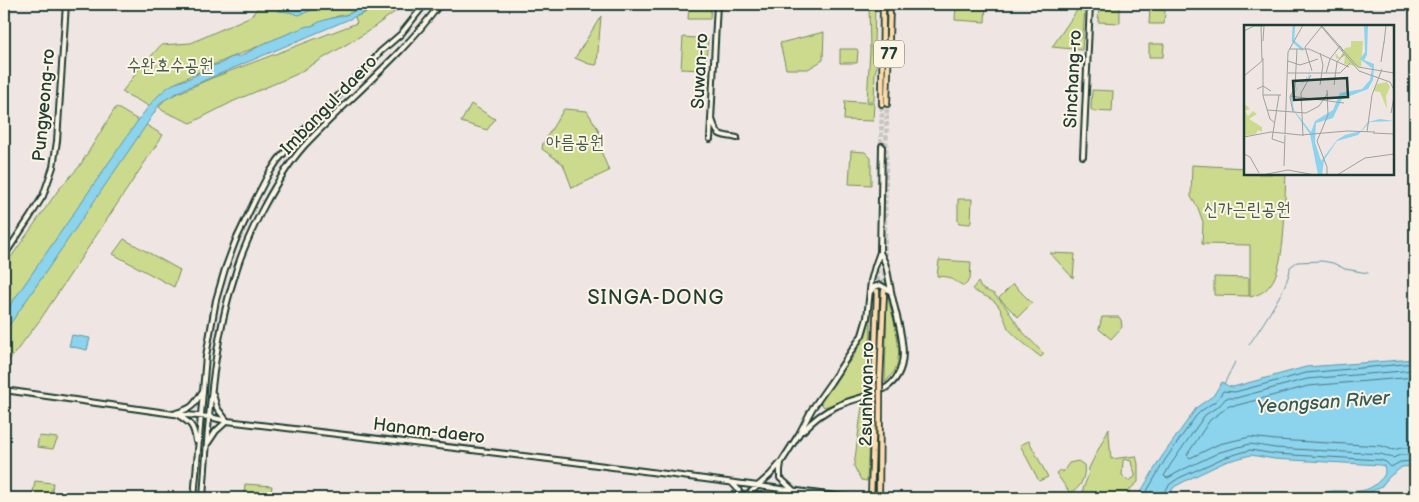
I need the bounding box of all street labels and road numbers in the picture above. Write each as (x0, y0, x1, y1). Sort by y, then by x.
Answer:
street label: Sinchang-ro (1060, 29, 1086, 129)
street label: Suwan-ro (688, 32, 712, 110)
road number: 77 (874, 41, 904, 68)
street label: Pungyeong-ro (29, 48, 59, 162)
street label: Imbangul-daero (276, 51, 382, 159)
street label: 2sunhwan-ro (856, 341, 878, 447)
street label: Hanam-daero (372, 414, 486, 448)

